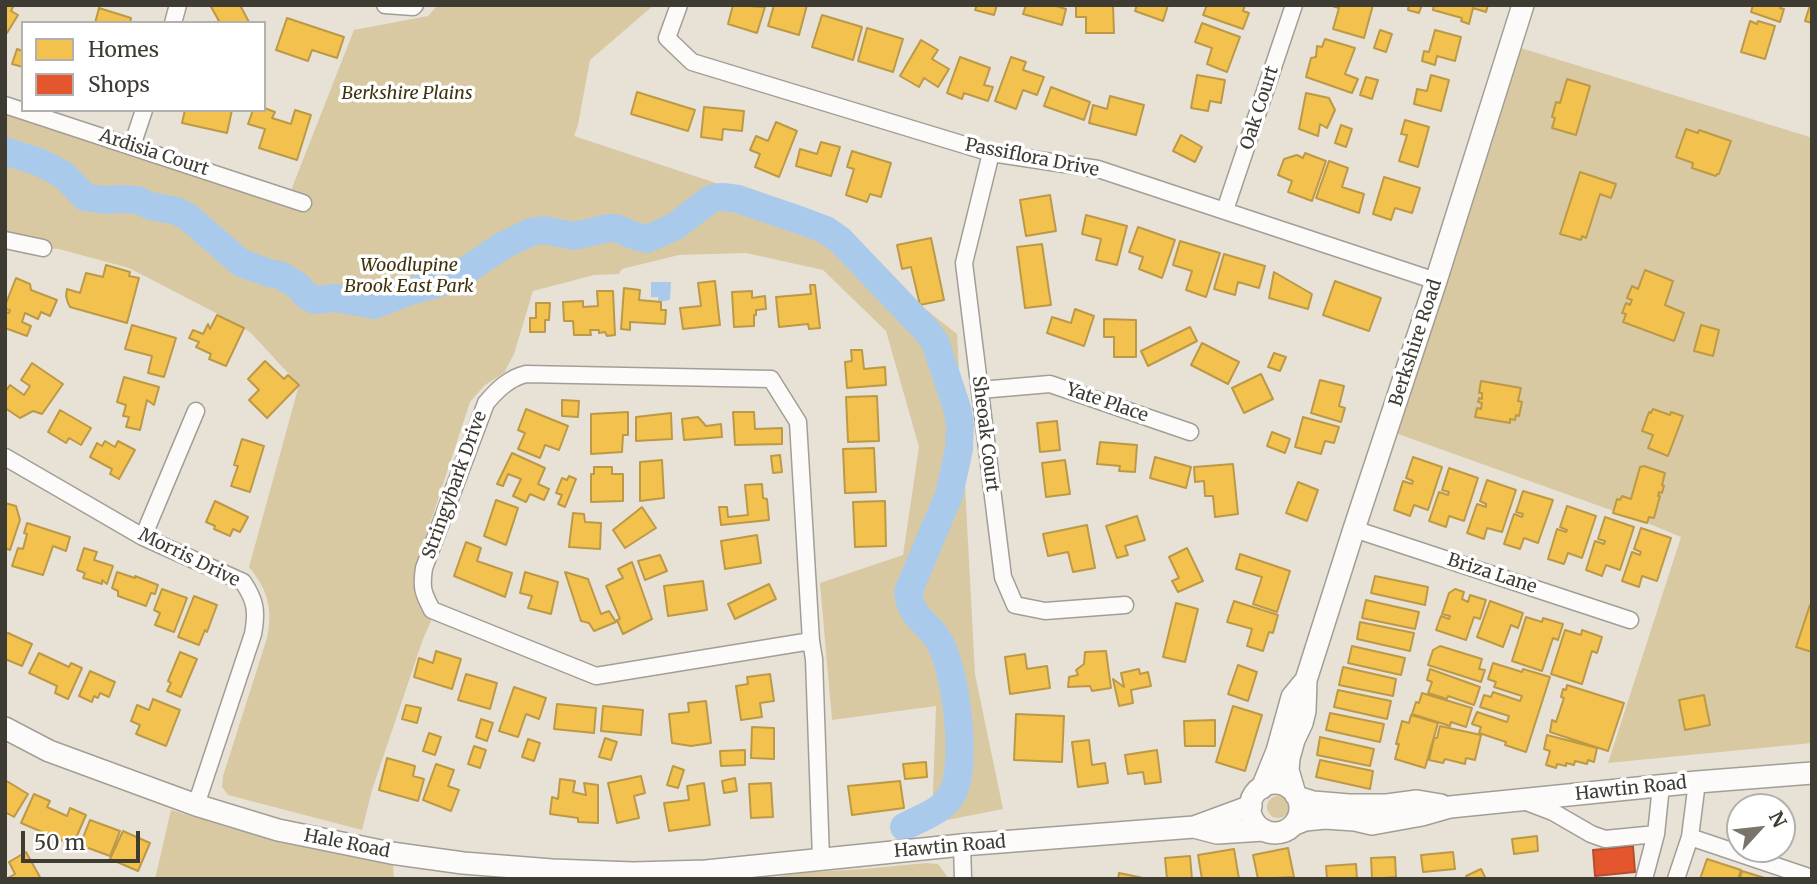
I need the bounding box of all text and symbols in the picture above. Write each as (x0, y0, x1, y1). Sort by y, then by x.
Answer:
legend (21, 21, 266, 112)
text: Homes (88, 36, 159, 63)
street label: Oak Court (1236, 63, 1284, 153)
text: Shops (88, 71, 150, 98)
park label: Berkshire Plains (342, 83, 472, 105)
street label: Ardisia Court (97, 125, 211, 181)
street label: Passiflora Drive (963, 134, 1101, 182)
park label: Woodlupine Brook East Park (344, 255, 474, 298)
street label: Berkshire Road (1385, 277, 1447, 409)
street label: Sheoak Court (967, 375, 1003, 493)
street label: Yate Place (1063, 379, 1151, 427)
street label: Stringybark Drive (418, 408, 492, 562)
street label: Morris Drive (135, 524, 243, 592)
street label: Briza Lane (1445, 549, 1539, 599)
street label: Hawtin Road (1574, 772, 1688, 806)
north arrow (1726, 793, 1796, 863)
text: N (1764, 807, 1792, 832)
scale bar (24, 818, 144, 862)
street label: Hale Road (302, 825, 392, 863)
text: 50 m (34, 829, 85, 856)
street label: Hawtin Road (893, 831, 1007, 863)

